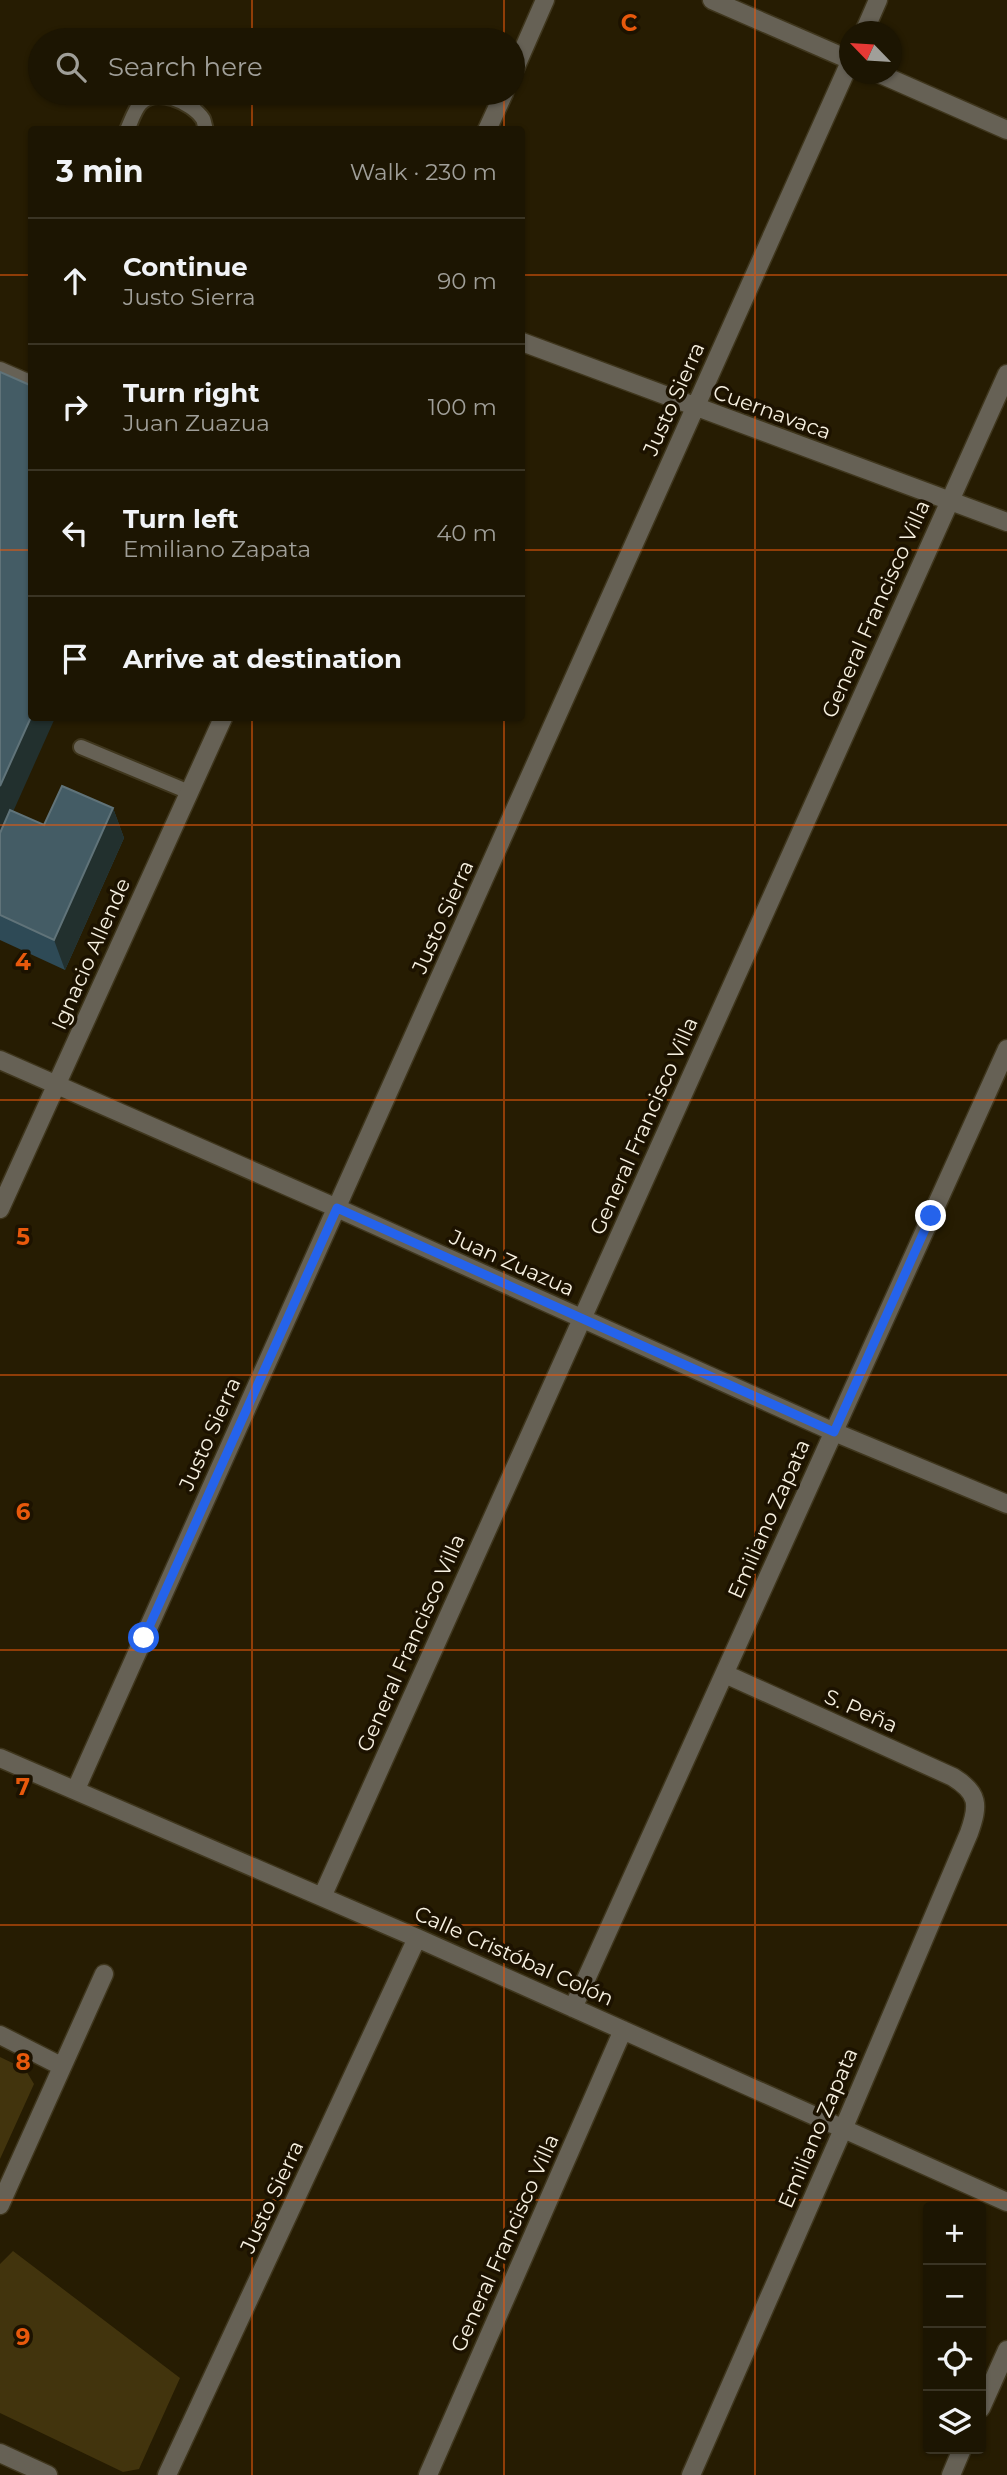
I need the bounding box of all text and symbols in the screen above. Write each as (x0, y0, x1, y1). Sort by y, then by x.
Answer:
text: C (621, 9, 638, 37)
north arrow (839, 21, 902, 84)
search box (28, 28, 525, 105)
icon: search (52, 48, 90, 86)
text: Search here (108, 51, 263, 83)
text: 3 min (56, 153, 143, 190)
text: Walk · 230 m (350, 158, 497, 186)
text: Continue (123, 251, 248, 283)
icon: ahead (56, 262, 94, 300)
text: 90 m (437, 267, 497, 295)
text: Justo Sierra (123, 283, 256, 311)
street label: Justo Sierra (637, 338, 710, 460)
text: Turn right (123, 377, 259, 409)
street label: Cuernavaca (710, 379, 834, 444)
icon: right (56, 388, 94, 426)
text: 100 m (428, 393, 497, 421)
text: Juan Zuazua (123, 409, 270, 437)
street label: General Francisco Villa (816, 496, 935, 722)
text: Turn left (123, 503, 239, 535)
icon: left (56, 514, 94, 552)
text: 40 m (436, 519, 497, 547)
text: Emiliano Zapata (123, 535, 311, 563)
icon: arrive (56, 640, 94, 678)
text: Arrive at destination (123, 643, 402, 675)
street label: Justo Sierra (406, 856, 479, 978)
street label: Ignacio Allende (46, 874, 135, 1034)
text: 4 (15, 948, 31, 976)
street label: General Francisco Villa (584, 1013, 703, 1239)
route end (915, 1200, 946, 1231)
text: 5 (16, 1223, 30, 1251)
street label: Juan Zuazua (445, 1223, 578, 1301)
street label: Justo Sierra (173, 1373, 246, 1495)
street label: Emiliano Zapata (722, 1435, 815, 1602)
text: 6 (16, 1498, 31, 1526)
street label: General Francisco Villa (351, 1530, 470, 1756)
route start (128, 1622, 159, 1653)
street label: S. Peña (821, 1683, 902, 1738)
text: 7 (16, 1773, 30, 1801)
street label: Calle Cristóbal Colón (411, 1900, 618, 2011)
street label: Emiliano Zapata (772, 2044, 863, 2212)
text: 8 (15, 2048, 31, 2076)
street label: General Francisco Villa (445, 2130, 564, 2356)
street label: Justo Sierra (234, 2137, 308, 2258)
map controls (923, 2202, 986, 2454)
button: + (923, 2202, 986, 2265)
button: − (923, 2265, 986, 2328)
text: 9 (16, 2323, 30, 2351)
button: locate (923, 2328, 986, 2391)
button: layers (923, 2391, 986, 2454)

